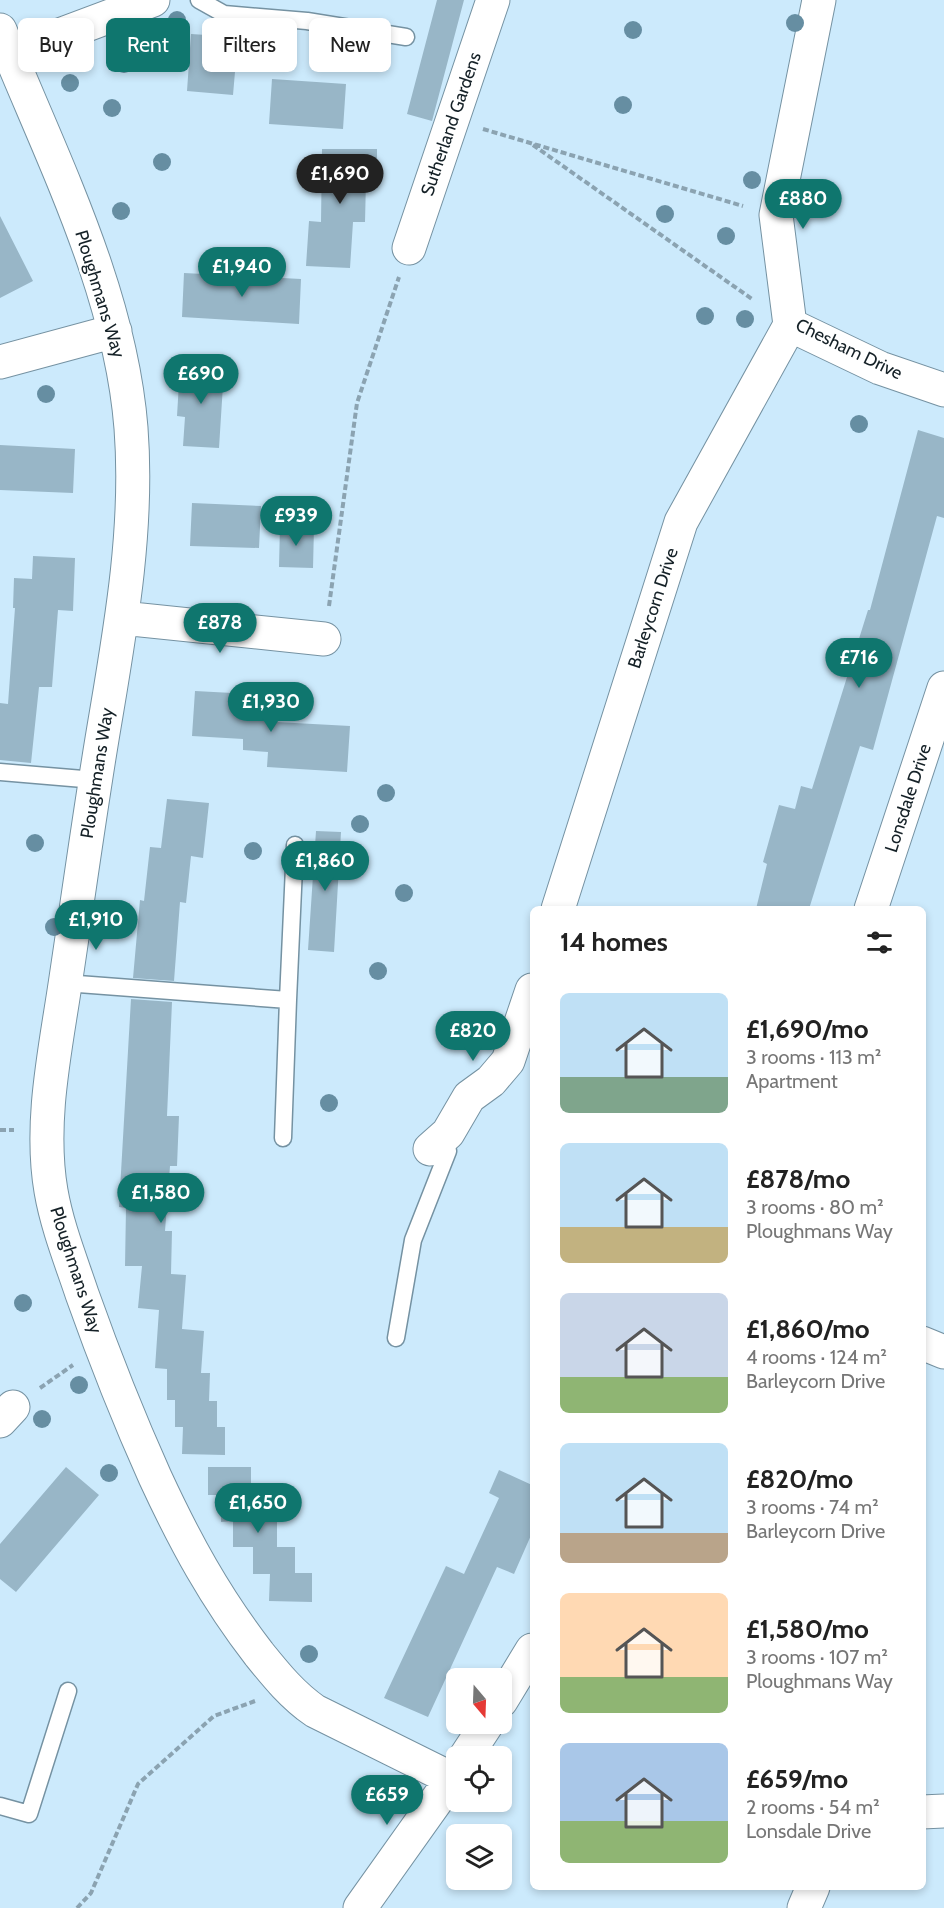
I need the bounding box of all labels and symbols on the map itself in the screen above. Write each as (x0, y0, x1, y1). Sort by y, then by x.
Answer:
street label: Sutherland Gardens (416, 49, 486, 199)
pin: £1,690 (291, 154, 389, 205)
pin: £880 (767, 179, 839, 230)
street label: Ploughmans Way (70, 228, 130, 360)
pin: £1,940 (193, 247, 291, 298)
street label: Chesham Drive (792, 314, 906, 384)
pin: £690 (165, 354, 237, 405)
pin: £939 (260, 496, 332, 547)
street label: Barleycorn Drive (623, 545, 683, 671)
pin: £878 (184, 603, 256, 654)
pin: £716 (823, 638, 895, 689)
pin: £1,930 (222, 682, 320, 733)
street label: Ploughmans Way (76, 706, 118, 840)
street label: Lonsdale Drive (880, 741, 936, 855)
pin: £1,860 (276, 841, 374, 892)
pin: £1,910 (47, 900, 145, 951)
pin: £820 (437, 1011, 509, 1062)
pin: £1,580 (112, 1173, 210, 1224)
street label: Ploughmans Way (45, 1204, 107, 1336)
pin: £1,650 (209, 1483, 307, 1534)
north arrow (446, 1668, 512, 1734)
pin: £659 (351, 1775, 423, 1826)

